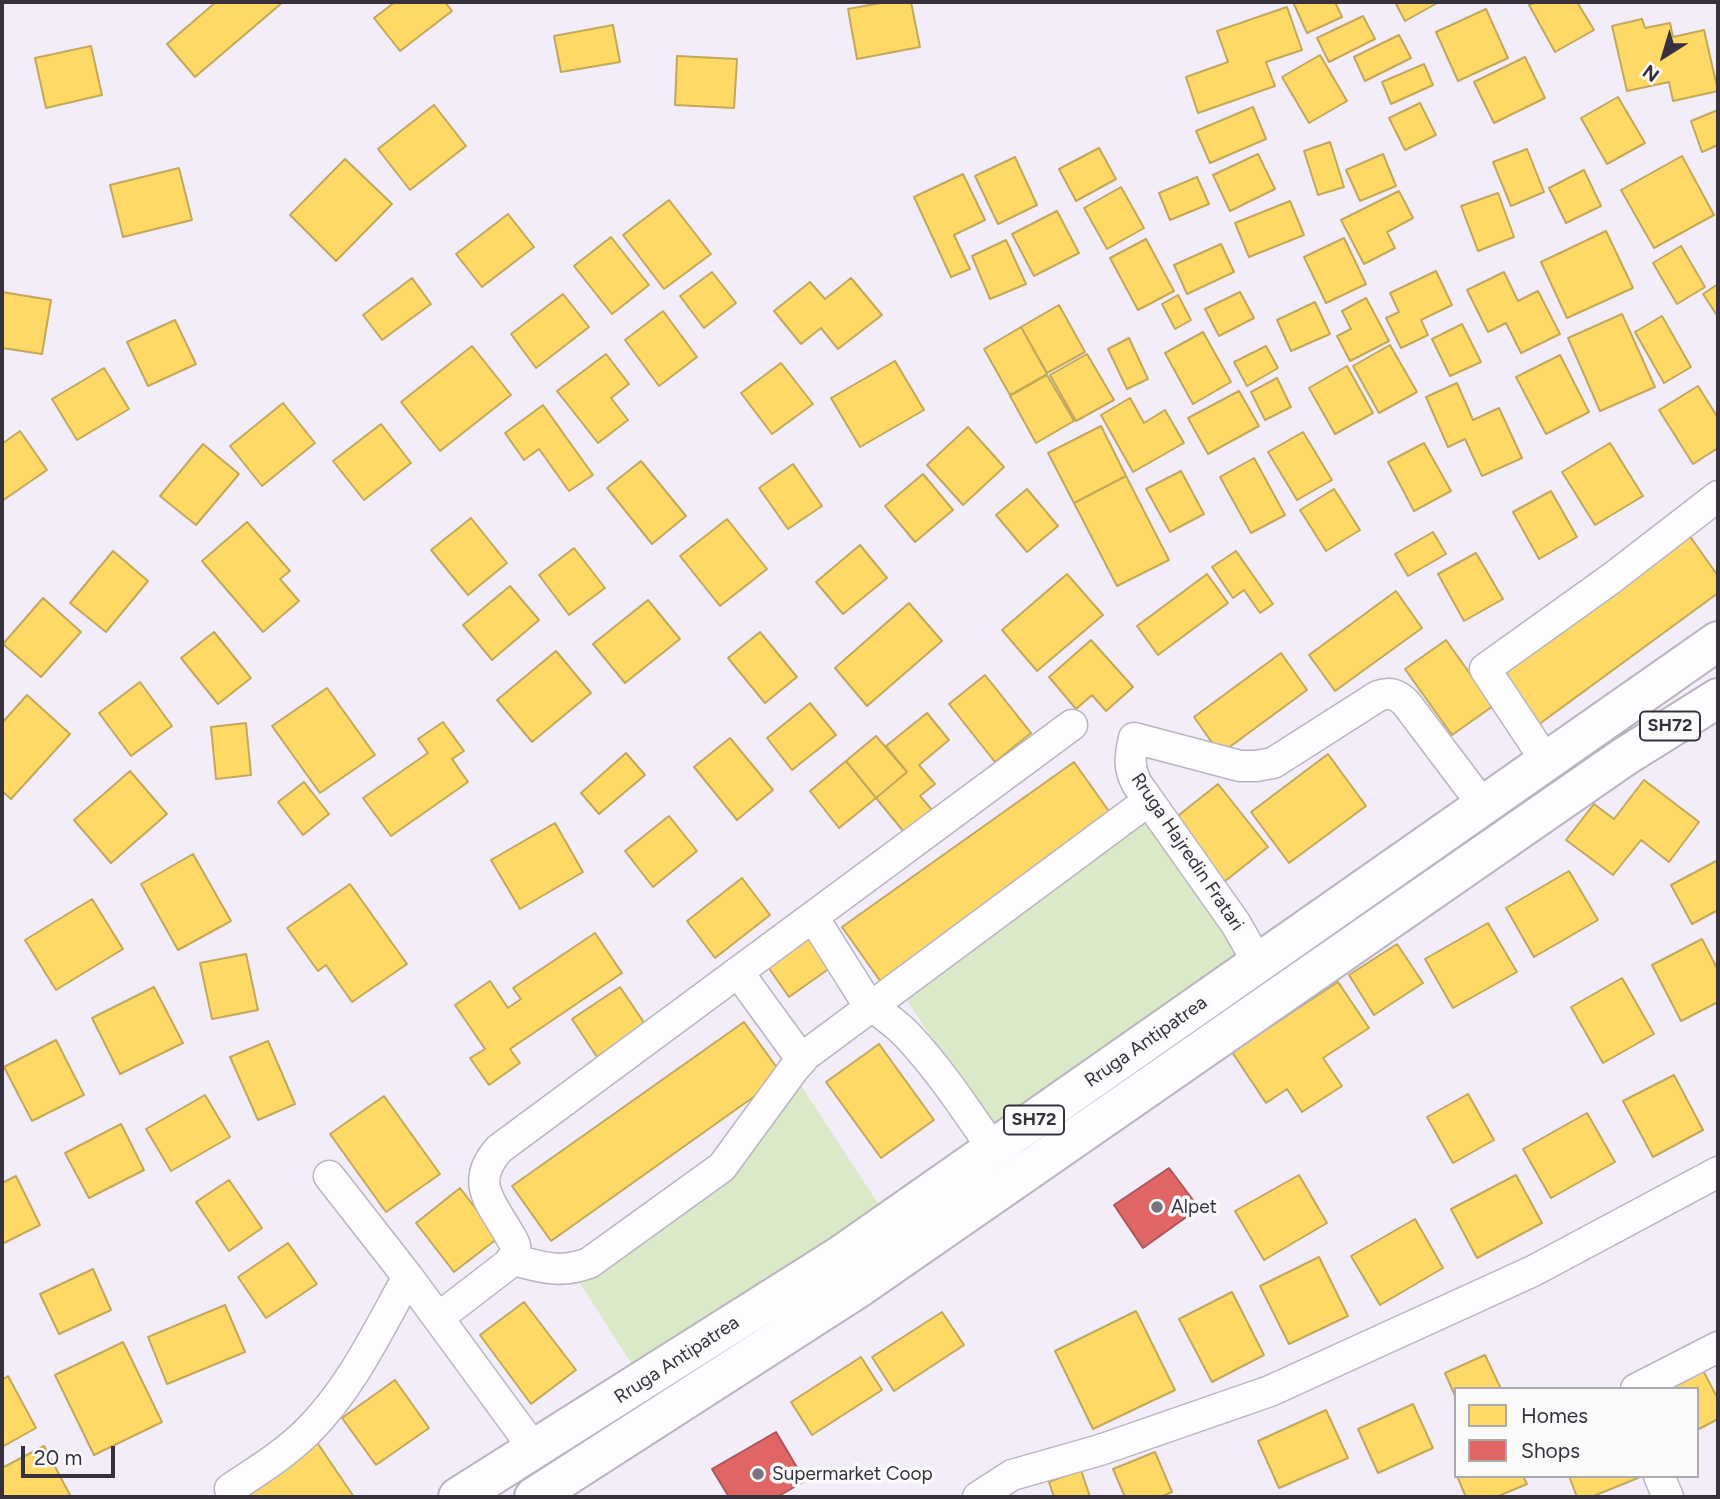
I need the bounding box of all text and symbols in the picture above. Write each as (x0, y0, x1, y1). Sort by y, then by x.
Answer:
north arrow (1629, 21, 1699, 91)
text: N (1638, 60, 1664, 87)
road number: SH72 (1640, 712, 1700, 740)
street label: Rruga Hajredin Fratari (1126, 769, 1248, 935)
street label: Rruga Antipatrea (1080, 991, 1212, 1093)
road number: SH72 (1004, 1106, 1064, 1134)
place label: Alpet (1171, 1196, 1217, 1218)
marker: Alpet (1149, 1199, 1165, 1215)
street label: Rruga Antipatrea (610, 1311, 744, 1409)
legend (1454, 1387, 1699, 1478)
text: Homes (1521, 1403, 1588, 1428)
scale bar (24, 1432, 119, 1476)
text: Shops (1521, 1438, 1580, 1463)
text: 20 m (34, 1445, 82, 1470)
place label: Supermarket Coop (772, 1463, 933, 1485)
marker: Supermarket Coop (750, 1466, 766, 1482)

